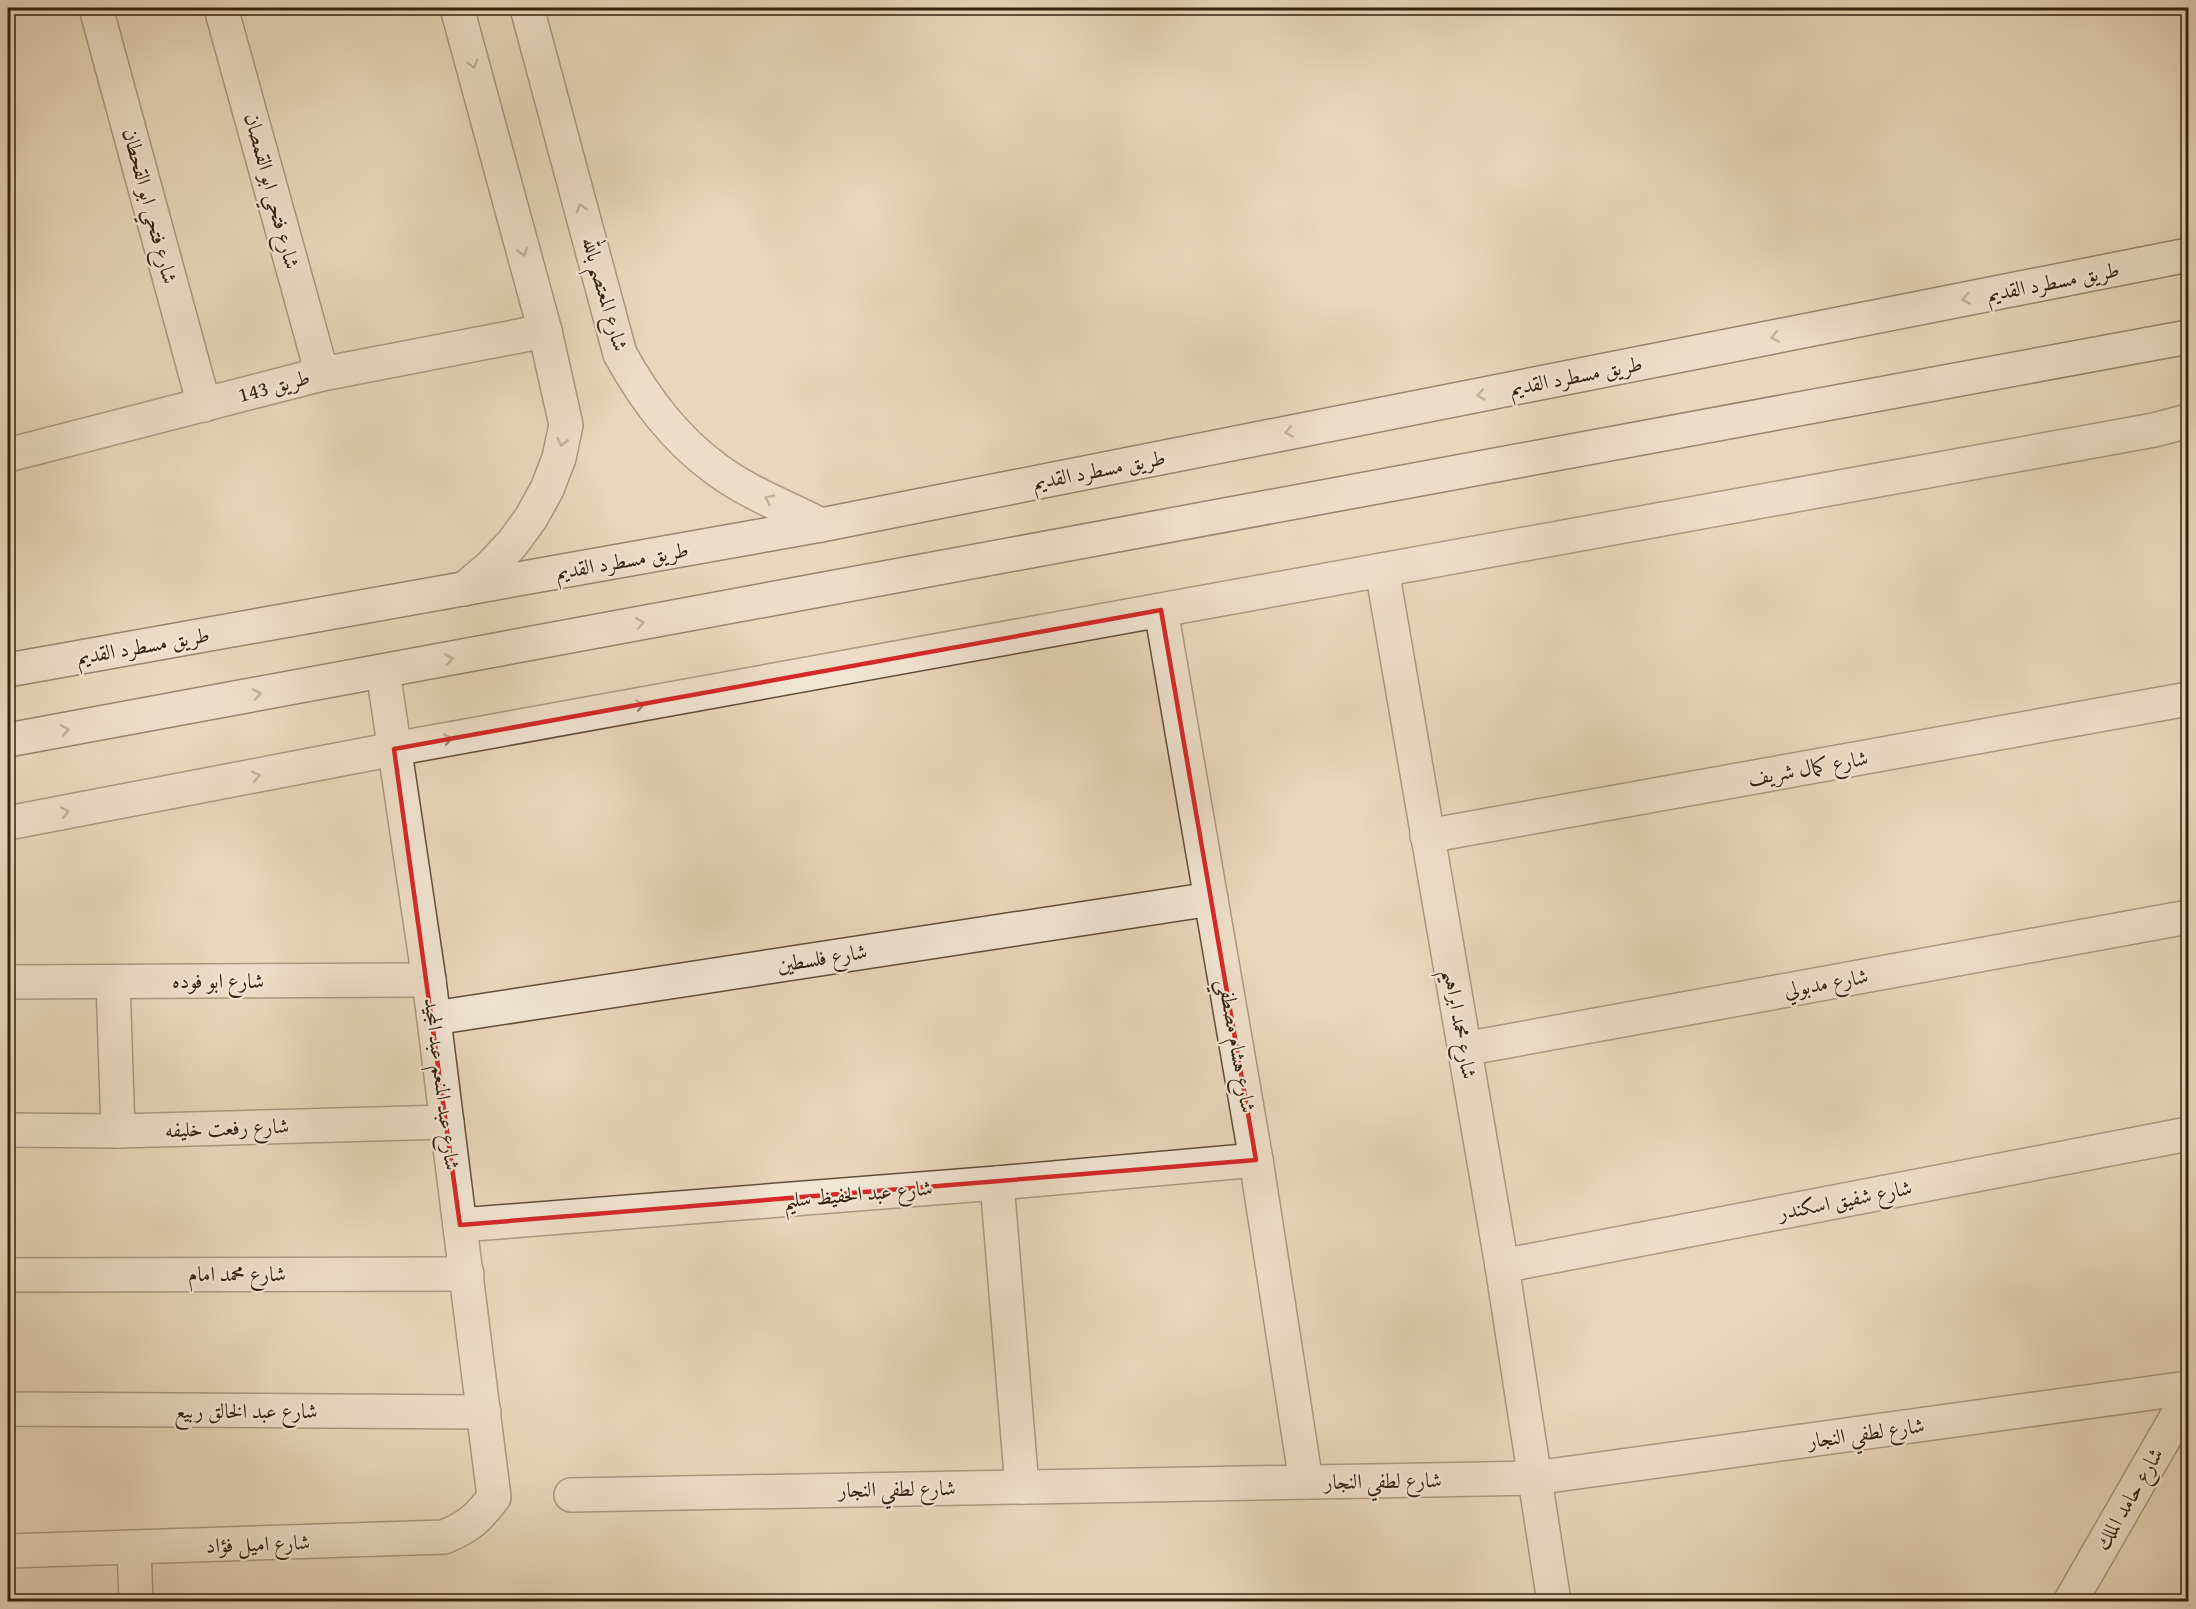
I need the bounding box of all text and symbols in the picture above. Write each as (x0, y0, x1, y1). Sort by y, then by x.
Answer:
one-way arrow (465, 59, 478, 69)
street label: شارع فتحي ابو القمصان (232, 109, 308, 274)
street label: شارع فتحي ابو القحطان (110, 125, 186, 288)
one-way arrow (576, 204, 589, 214)
street label: شارع المعتصم بالله (569, 233, 638, 356)
one-way arrow (516, 247, 529, 257)
street label: طريق مسطرد القديم (1984, 253, 2122, 313)
one-way arrow (1962, 292, 1972, 305)
one-way arrow (1770, 330, 1780, 343)
street label: طريق مسطرد القديم (1507, 347, 1645, 407)
street label: طريق 143 (234, 361, 313, 410)
one-way arrow (1476, 388, 1486, 401)
one-way arrow (1285, 425, 1295, 438)
one-way arrow (557, 436, 570, 446)
street label: طريق مسطرد القديم (1030, 441, 1168, 501)
one-way arrow (764, 495, 775, 507)
street label: طريق مسطرد القديم (553, 534, 691, 590)
one-way arrow (635, 617, 645, 630)
street label: طريق مسطرد القديم (74, 619, 212, 675)
one-way arrow (443, 653, 453, 666)
one-way arrow (251, 688, 261, 701)
one-way arrow (635, 699, 645, 711)
one-way arrow (60, 724, 70, 737)
one-way arrow (443, 733, 453, 746)
street label: شارع كمال شريف (1745, 742, 1871, 796)
one-way arrow (251, 770, 261, 783)
one-way arrow (60, 806, 70, 819)
street label: شارع فلسطين (775, 935, 870, 983)
street label: شارع مدبولي (1781, 960, 1871, 1008)
street label: شارع ابو فوده (172, 965, 264, 999)
street label: شارع محمد ابراهيم (1430, 966, 1485, 1082)
street label: شارع هشام مصطفي (1206, 977, 1265, 1116)
street label: شارع عبد المنعم عبد المجيد (412, 996, 468, 1173)
street label: شارع رفعت خليفه (164, 1110, 290, 1148)
street label: شارع شفيق اسكندر (1773, 1171, 1915, 1231)
street label: شارع عبد الحفيظ سليم (782, 1172, 934, 1221)
street label: شارع محمد امام (188, 1258, 286, 1292)
street label: شارع عبد الخالق ربيع (174, 1395, 318, 1430)
street label: شارع لطفي النجار (1804, 1409, 1927, 1461)
street label: شارع حامد الملك (2086, 1441, 2173, 1558)
street label: شارع لطفي النجار (1322, 1464, 1442, 1502)
street label: شارع لطفي النجار (836, 1472, 956, 1510)
street label: شارع اميل فؤاد (205, 1526, 311, 1564)

